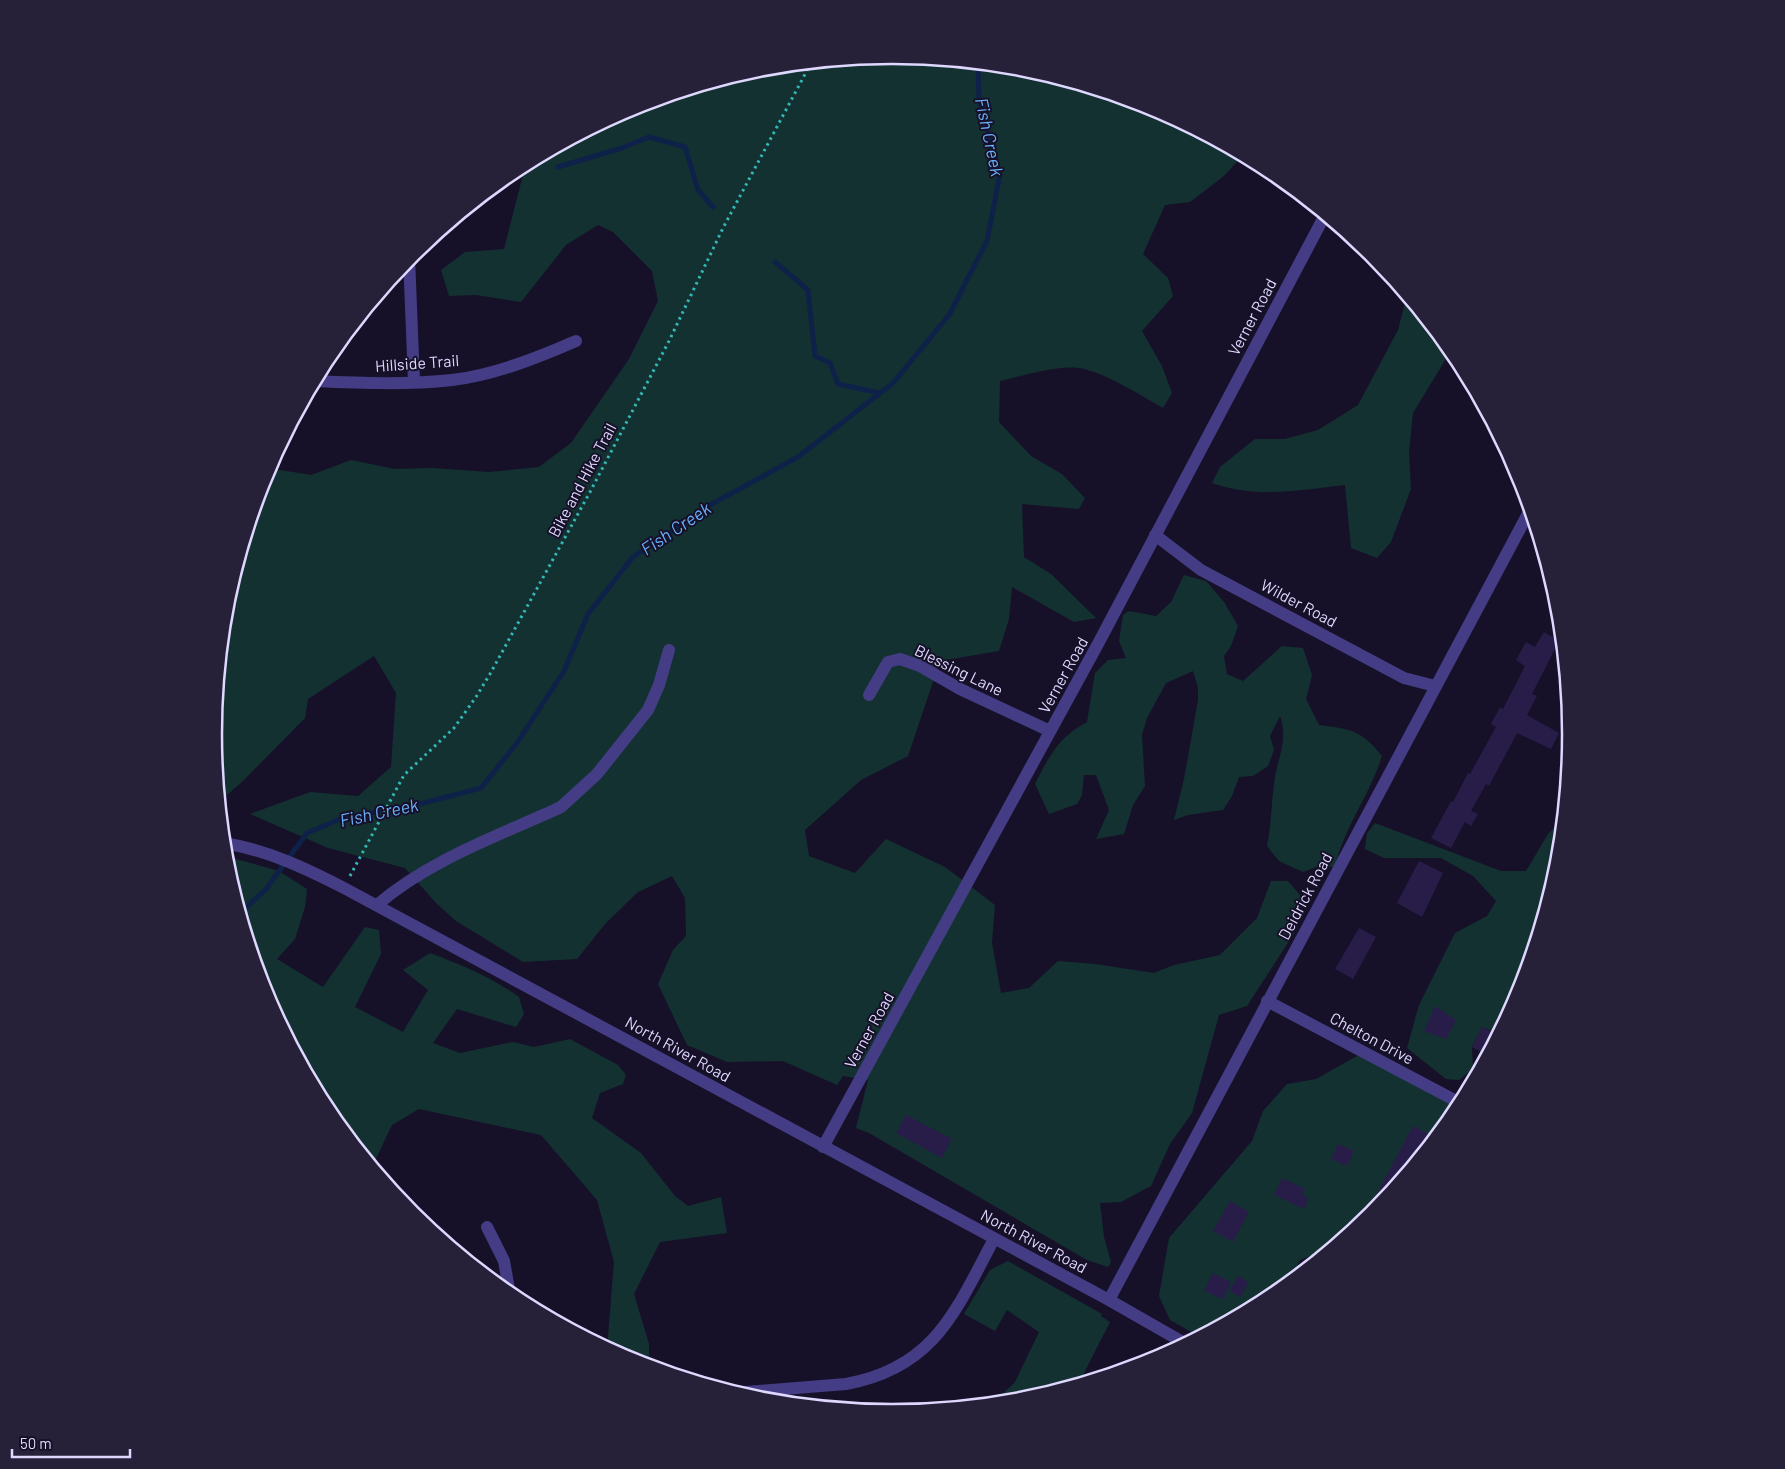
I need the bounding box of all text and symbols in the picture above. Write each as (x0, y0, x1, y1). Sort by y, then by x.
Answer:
water label: Fish Creek (971, 95, 1009, 178)
street label: Verner Road (1223, 275, 1280, 359)
street label: Hillside Trail (374, 350, 460, 375)
street label: Bike and Hike Trail (544, 420, 620, 540)
water label: Fish Creek (636, 497, 715, 560)
street label: Wilder Road (1258, 575, 1341, 631)
street label: Verner Road (1034, 633, 1091, 716)
street label: Blessing Lane (912, 640, 1007, 699)
water label: Fish Creek (337, 793, 420, 831)
street label: Deidrick Road (1274, 849, 1335, 943)
street label: Verner Road (840, 988, 897, 1071)
street label: Chelton Drive (1327, 1008, 1417, 1068)
street label: North River Road (622, 1012, 734, 1085)
street label: North River Road (978, 1205, 1091, 1276)
scale bar (12, 1426, 130, 1458)
text: 50 m (20, 1434, 52, 1452)

